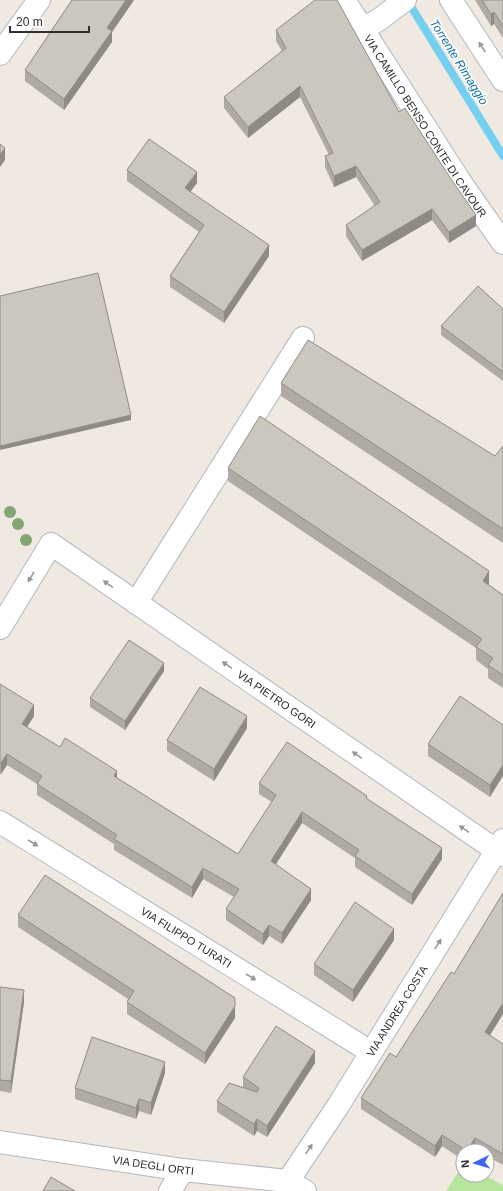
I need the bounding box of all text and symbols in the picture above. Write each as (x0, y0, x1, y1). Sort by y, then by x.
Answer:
scale bar (10, 8, 89, 34)
text: 20 m (16, 15, 43, 29)
water label: Torrente Rimaggio (427, 17, 491, 108)
street label: VIA CAMILLO BENSO CONTE DI CAVOUR (362, 32, 489, 220)
one-way arrow (478, 42, 486, 52)
one-way arrow (27, 571, 34, 583)
one-way arrow (103, 580, 114, 588)
one-way arrow (222, 661, 232, 669)
street label: VIA PIETRO GORI (235, 668, 318, 730)
one-way arrow (352, 751, 362, 759)
one-way arrow (459, 825, 469, 833)
one-way arrow (28, 839, 38, 847)
street label: VIA FILIPPO TURATI (139, 905, 234, 970)
one-way arrow (435, 938, 442, 950)
street label: VIA ANDREA COSTA (364, 963, 430, 1059)
one-way arrow (245, 974, 257, 981)
one-way arrow (306, 1143, 313, 1155)
north arrow (455, 1143, 495, 1183)
street label: VIA DEGLI ORTI (112, 1153, 195, 1177)
text: N (459, 1159, 471, 1168)

